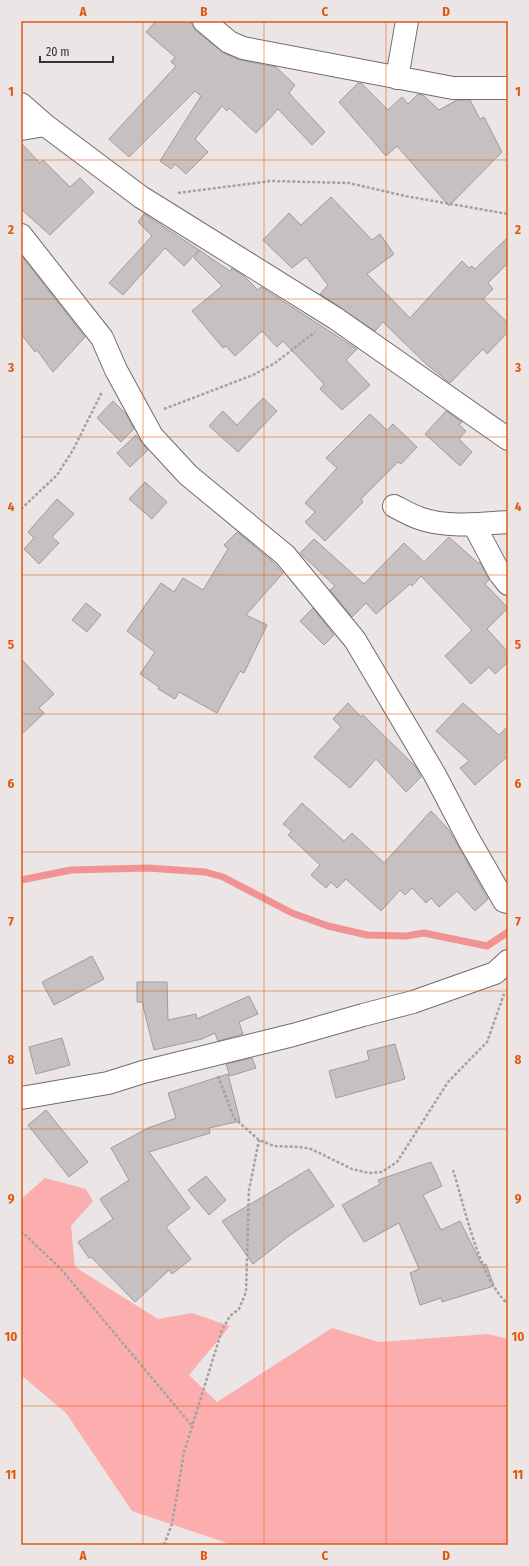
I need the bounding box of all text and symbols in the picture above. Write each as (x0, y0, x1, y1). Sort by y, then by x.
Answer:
text: A (78, 4, 87, 19)
text: B (200, 4, 208, 19)
text: C (322, 4, 329, 19)
text: D (442, 4, 450, 19)
scale bar (40, 38, 113, 64)
text: 20 m (46, 45, 70, 59)
text: 1 (8, 84, 14, 99)
text: 1 (515, 84, 521, 99)
text: 2 (7, 222, 14, 237)
text: 2 (514, 222, 521, 237)
text: 3 (7, 360, 14, 375)
text: 3 (514, 360, 521, 375)
text: 4 (8, 499, 15, 514)
text: 4 (515, 499, 522, 514)
text: 5 (8, 637, 14, 652)
text: 5 (515, 637, 521, 652)
text: 6 (8, 776, 15, 791)
text: 6 (515, 776, 522, 791)
text: 7 (8, 914, 14, 929)
text: 7 (515, 914, 521, 929)
text: 8 (8, 1052, 15, 1067)
text: 8 (515, 1052, 522, 1067)
text: 9 (8, 1191, 15, 1206)
text: 9 (515, 1191, 522, 1206)
text: 10 (5, 1329, 17, 1344)
text: 10 (512, 1329, 524, 1344)
text: 11 (6, 1467, 16, 1482)
text: 11 (513, 1467, 523, 1482)
text: A (78, 1548, 87, 1563)
text: B (200, 1548, 208, 1563)
text: C (322, 1548, 329, 1563)
text: D (442, 1548, 450, 1563)

